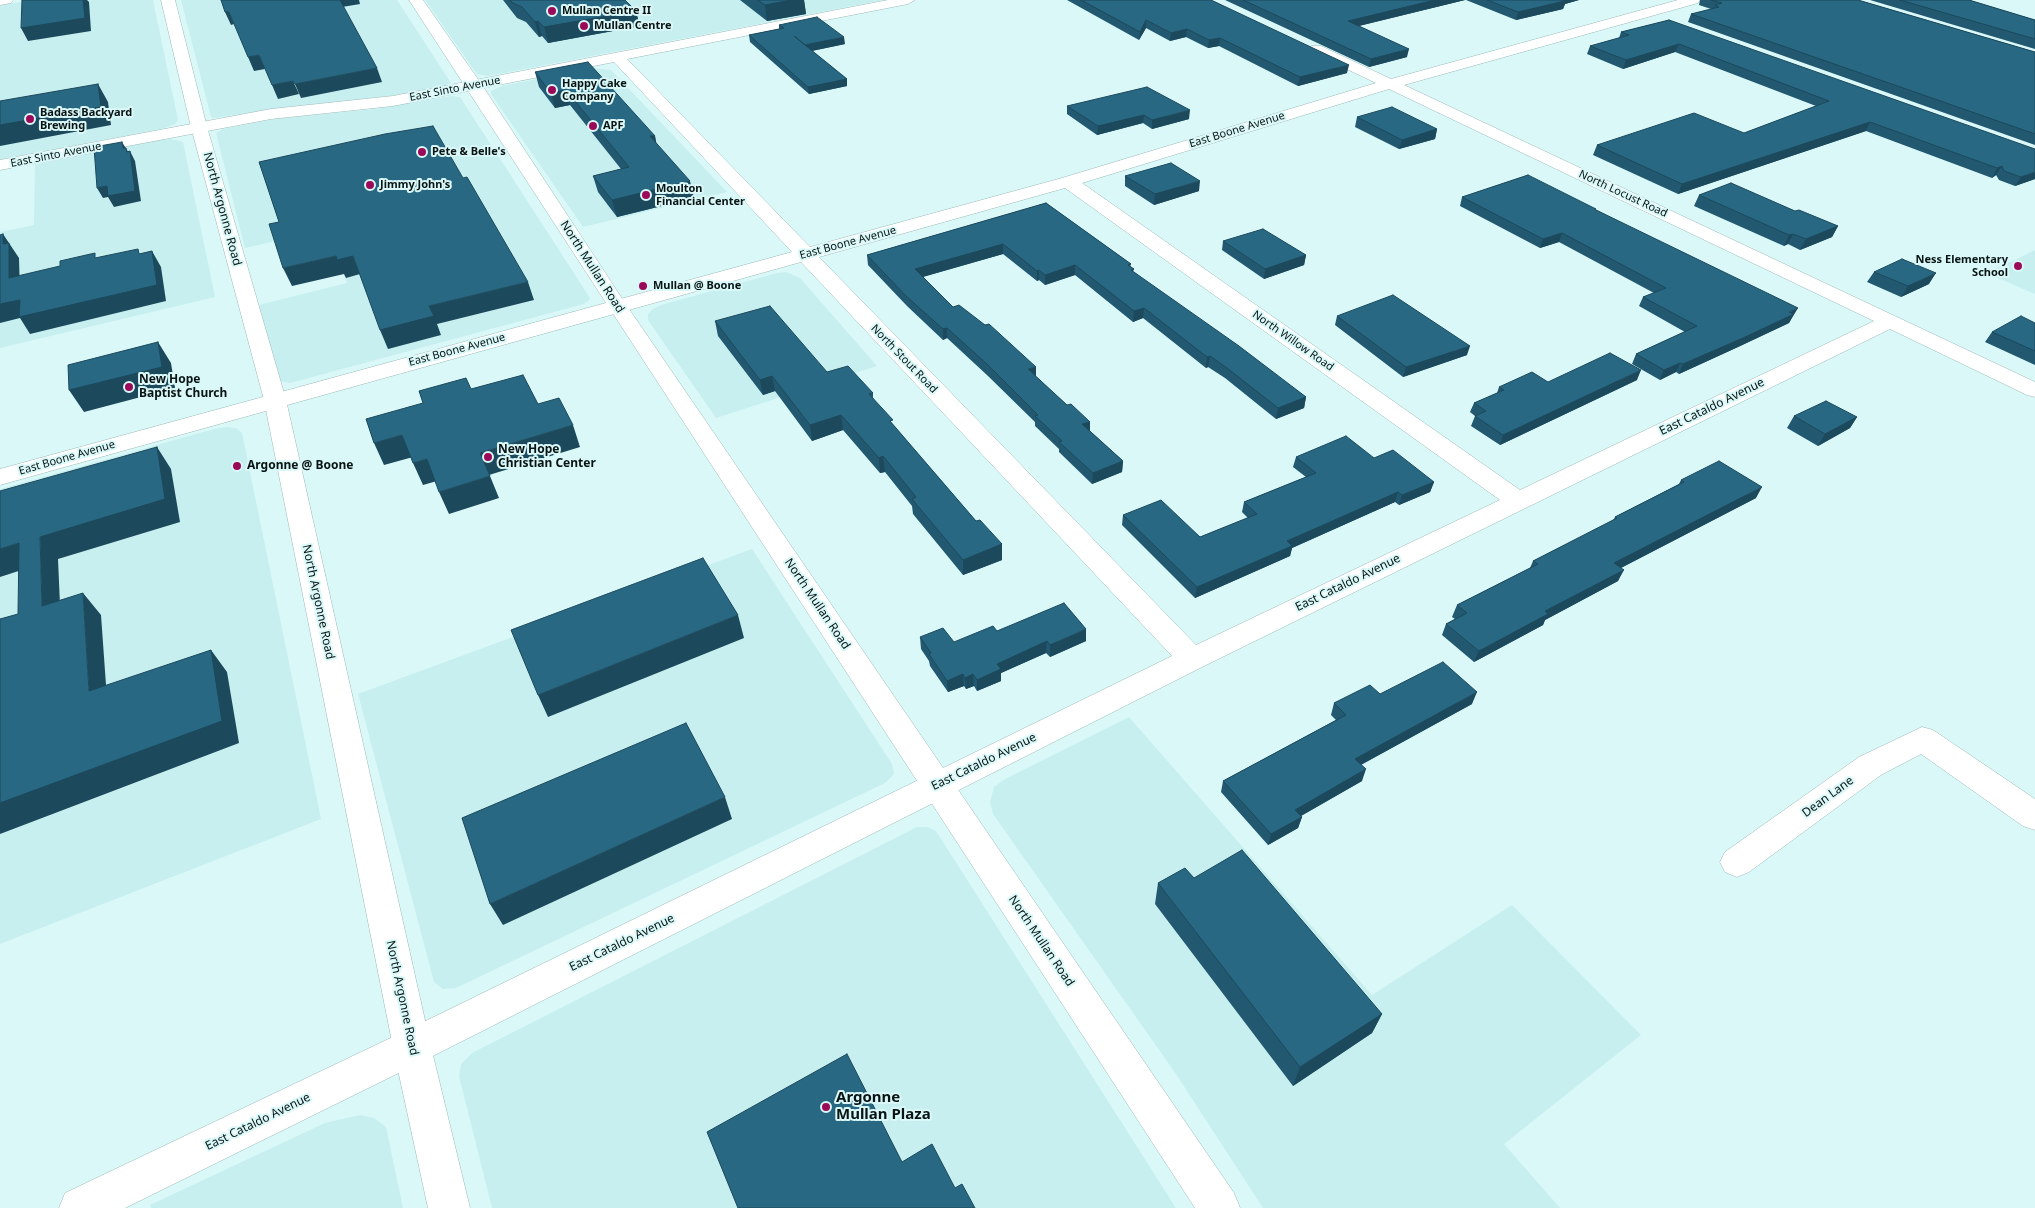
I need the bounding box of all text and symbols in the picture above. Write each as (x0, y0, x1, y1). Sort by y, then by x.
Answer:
place label: Mullan Centre II (562, 4, 651, 18)
marker: Mullan Centre II (546, 5, 558, 17)
place label: Mullan Centre (594, 19, 671, 33)
marker: Mullan Centre (578, 20, 590, 32)
street label: East Sinto Avenue (409, 74, 501, 104)
place label: Happy Cake Company (562, 77, 627, 103)
marker: Happy Cake Company (546, 84, 558, 96)
place label: Badass Backyard Brewing (40, 106, 132, 132)
street label: East Boone Avenue (1188, 109, 1286, 151)
marker: Badass Backyard Brewing (24, 113, 36, 125)
place label: APF (603, 119, 623, 133)
marker: APF (587, 120, 599, 132)
street label: East Sinto Avenue (10, 140, 102, 170)
place label: Pete & Belle's (432, 145, 506, 159)
marker: Pete & Belle's (416, 146, 428, 158)
street label: North Argonne Road (200, 151, 244, 267)
street label: North Locust Road (1577, 168, 1669, 220)
place label: Jimmy John's (380, 178, 450, 192)
marker: Jimmy John's (364, 179, 376, 191)
place label: Moulton Financial Center (656, 182, 745, 208)
marker: Moulton Financial Center (640, 189, 652, 201)
street label: North Mullan Road (557, 218, 627, 316)
street label: East Boone Avenue (798, 224, 898, 262)
place label: Ness Elementary School (1916, 253, 2008, 279)
marker: Ness Elementary School (2012, 260, 2024, 272)
place label: Mullan @ Boone (653, 279, 741, 293)
marker: Mullan @ Boone (637, 280, 649, 292)
street label: North Willow Road (1250, 308, 1336, 374)
street label: North Stout Road (868, 322, 940, 396)
street label: East Boone Avenue (407, 331, 507, 369)
place label: New Hope Baptist Church (139, 373, 227, 401)
street label: East Cataldo Avenue (1657, 375, 1767, 439)
marker: New Hope Baptist Church (123, 381, 135, 393)
street label: East Boone Avenue (17, 438, 117, 478)
place label: New Hope Christian Center (498, 443, 596, 471)
marker: New Hope Christian Center (482, 451, 494, 463)
place label: Argonne @ Boone (247, 459, 353, 473)
marker: Argonne @ Boone (231, 460, 243, 472)
street label: North Argonne Road (299, 543, 337, 661)
street label: East Cataldo Avenue (1293, 551, 1403, 615)
street label: North Mullan Road (781, 556, 853, 652)
street label: East Cataldo Avenue (929, 730, 1039, 794)
street label: Dean Lane (1799, 774, 1857, 820)
street label: North Mullan Road (1005, 893, 1077, 989)
street label: East Cataldo Avenue (567, 911, 677, 975)
street label: North Argonne Road (383, 939, 421, 1057)
place label: Argonne Mullan Plaza (836, 1089, 931, 1124)
street label: East Cataldo Avenue (203, 1090, 313, 1154)
marker: Argonne Mullan Plaza (820, 1101, 832, 1113)

